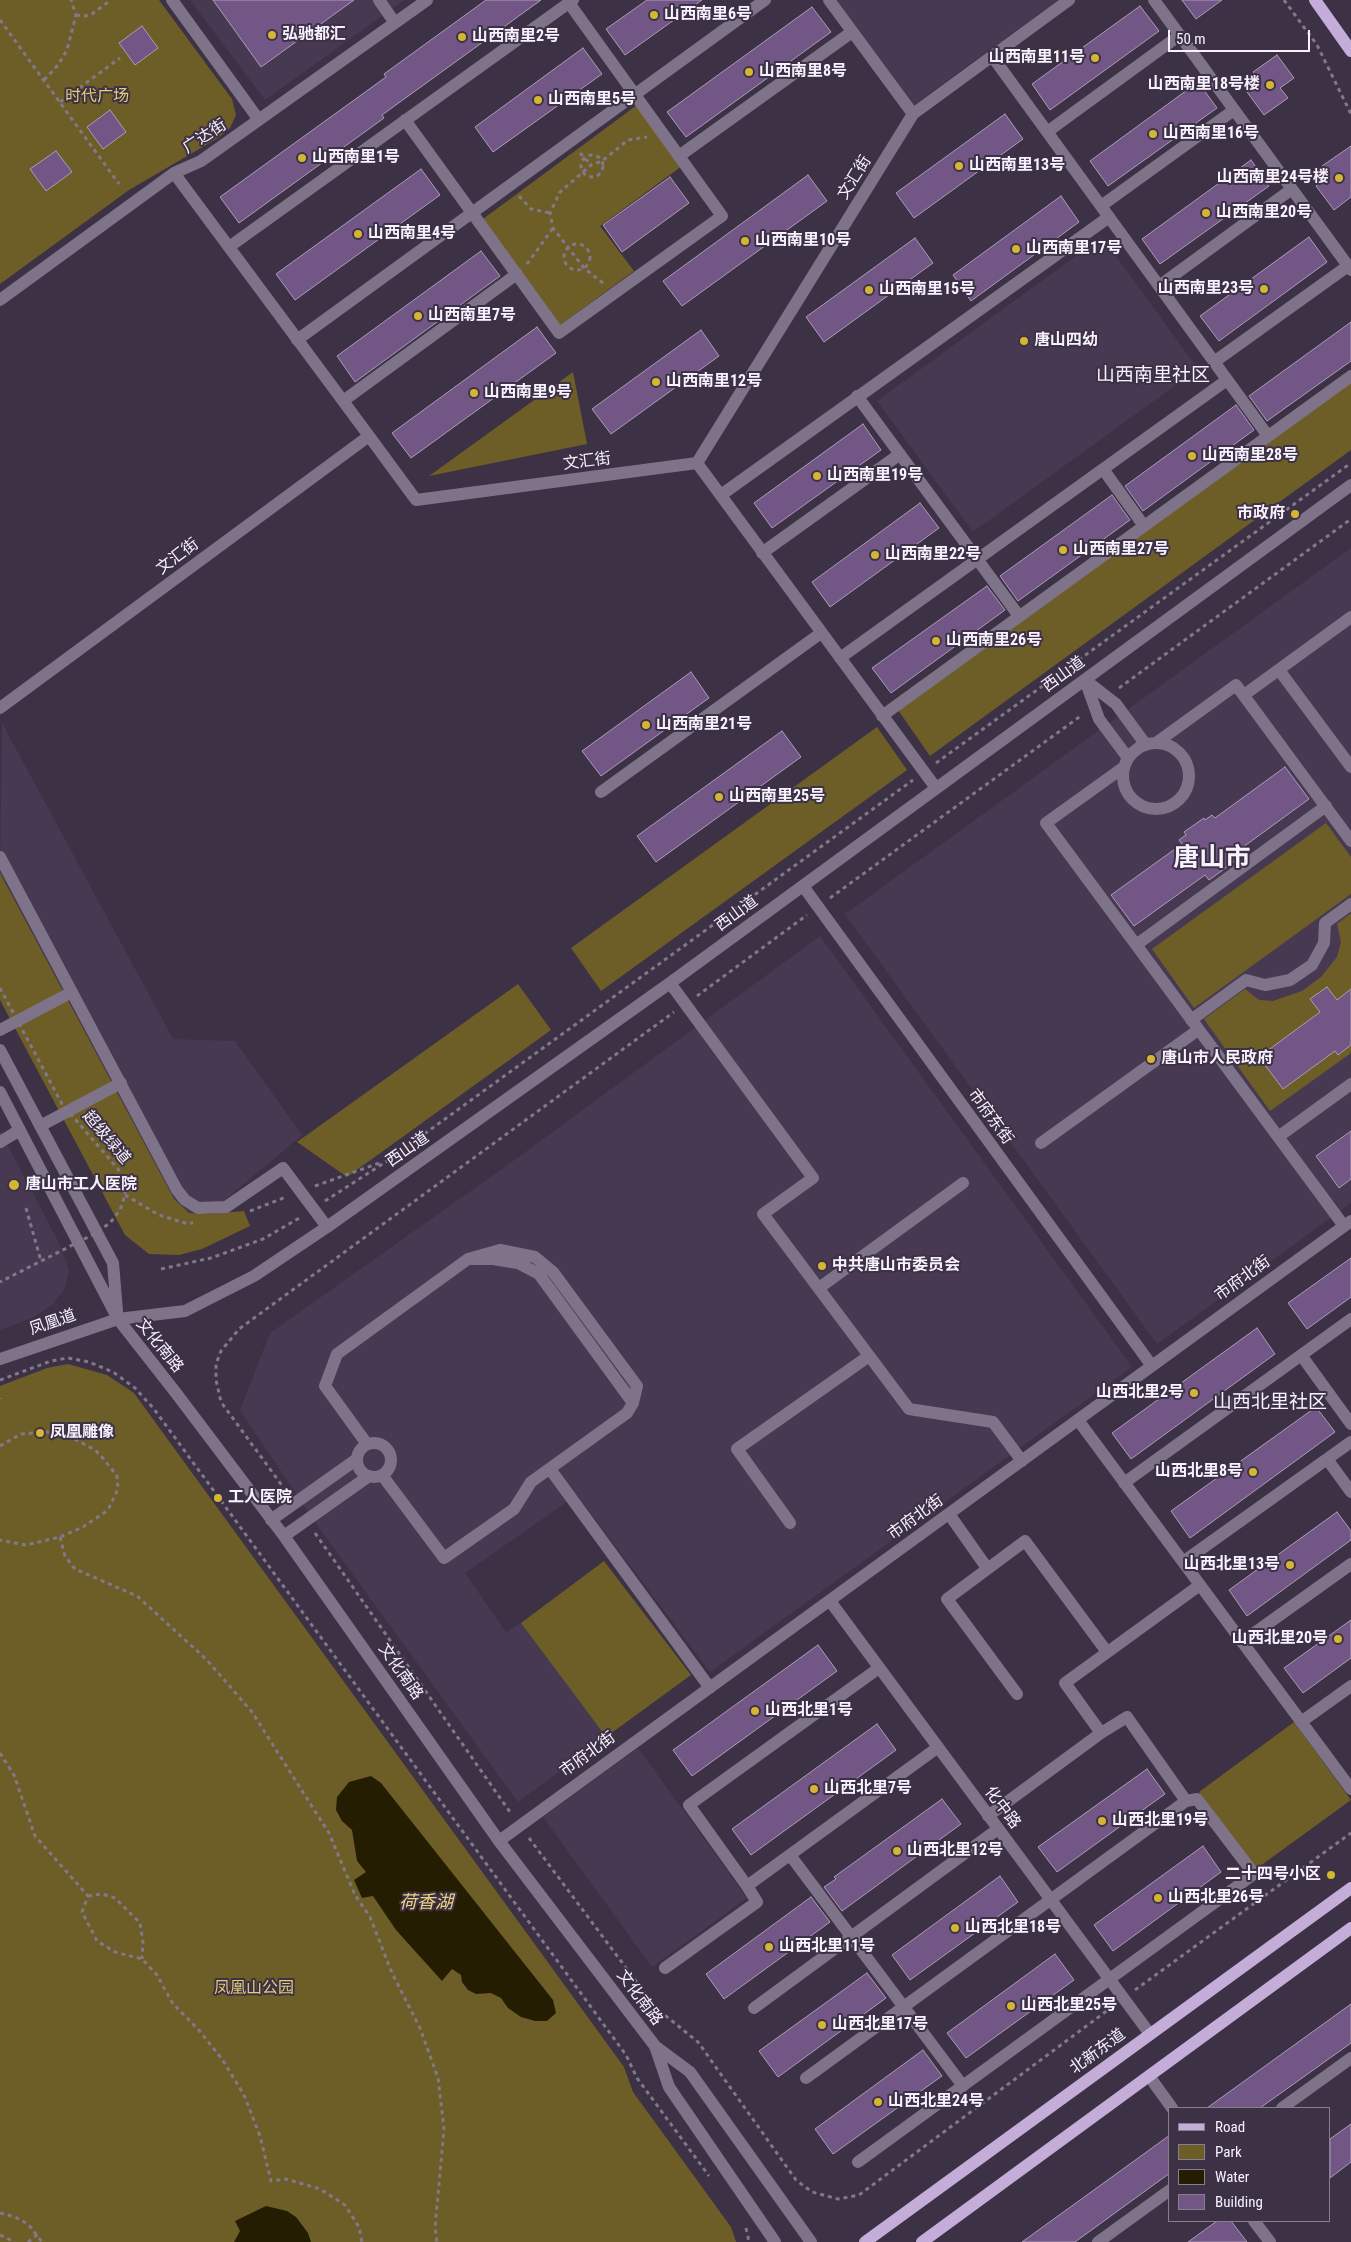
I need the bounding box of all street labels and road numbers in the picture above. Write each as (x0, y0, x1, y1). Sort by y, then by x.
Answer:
street label: 广达街 (180, 116, 230, 158)
street label: 文汇街 (834, 153, 876, 203)
street label: 文汇街 (562, 450, 612, 474)
street label: 文汇街 (153, 535, 203, 579)
street label: 西山道 (1039, 653, 1089, 697)
street label: 西山道 (712, 892, 762, 936)
street label: 市府东街 (963, 1085, 1017, 1149)
street label: 超级绿道 (78, 1107, 134, 1169)
street label: 西山道 (383, 1128, 433, 1172)
street label: 市府北街 (1211, 1252, 1275, 1306)
street label: 凤凰道 (27, 1306, 79, 1340)
street label: 文化南路 (131, 1315, 187, 1377)
street label: 市府北街 (884, 1491, 948, 1545)
street label: 文化南路 (374, 1640, 426, 1704)
street label: 市府北街 (556, 1728, 620, 1782)
street label: 化中路 (980, 1783, 1024, 1833)
street label: 文化南路 (612, 1967, 666, 2029)
street label: 北新东道 (1066, 2025, 1130, 2079)

